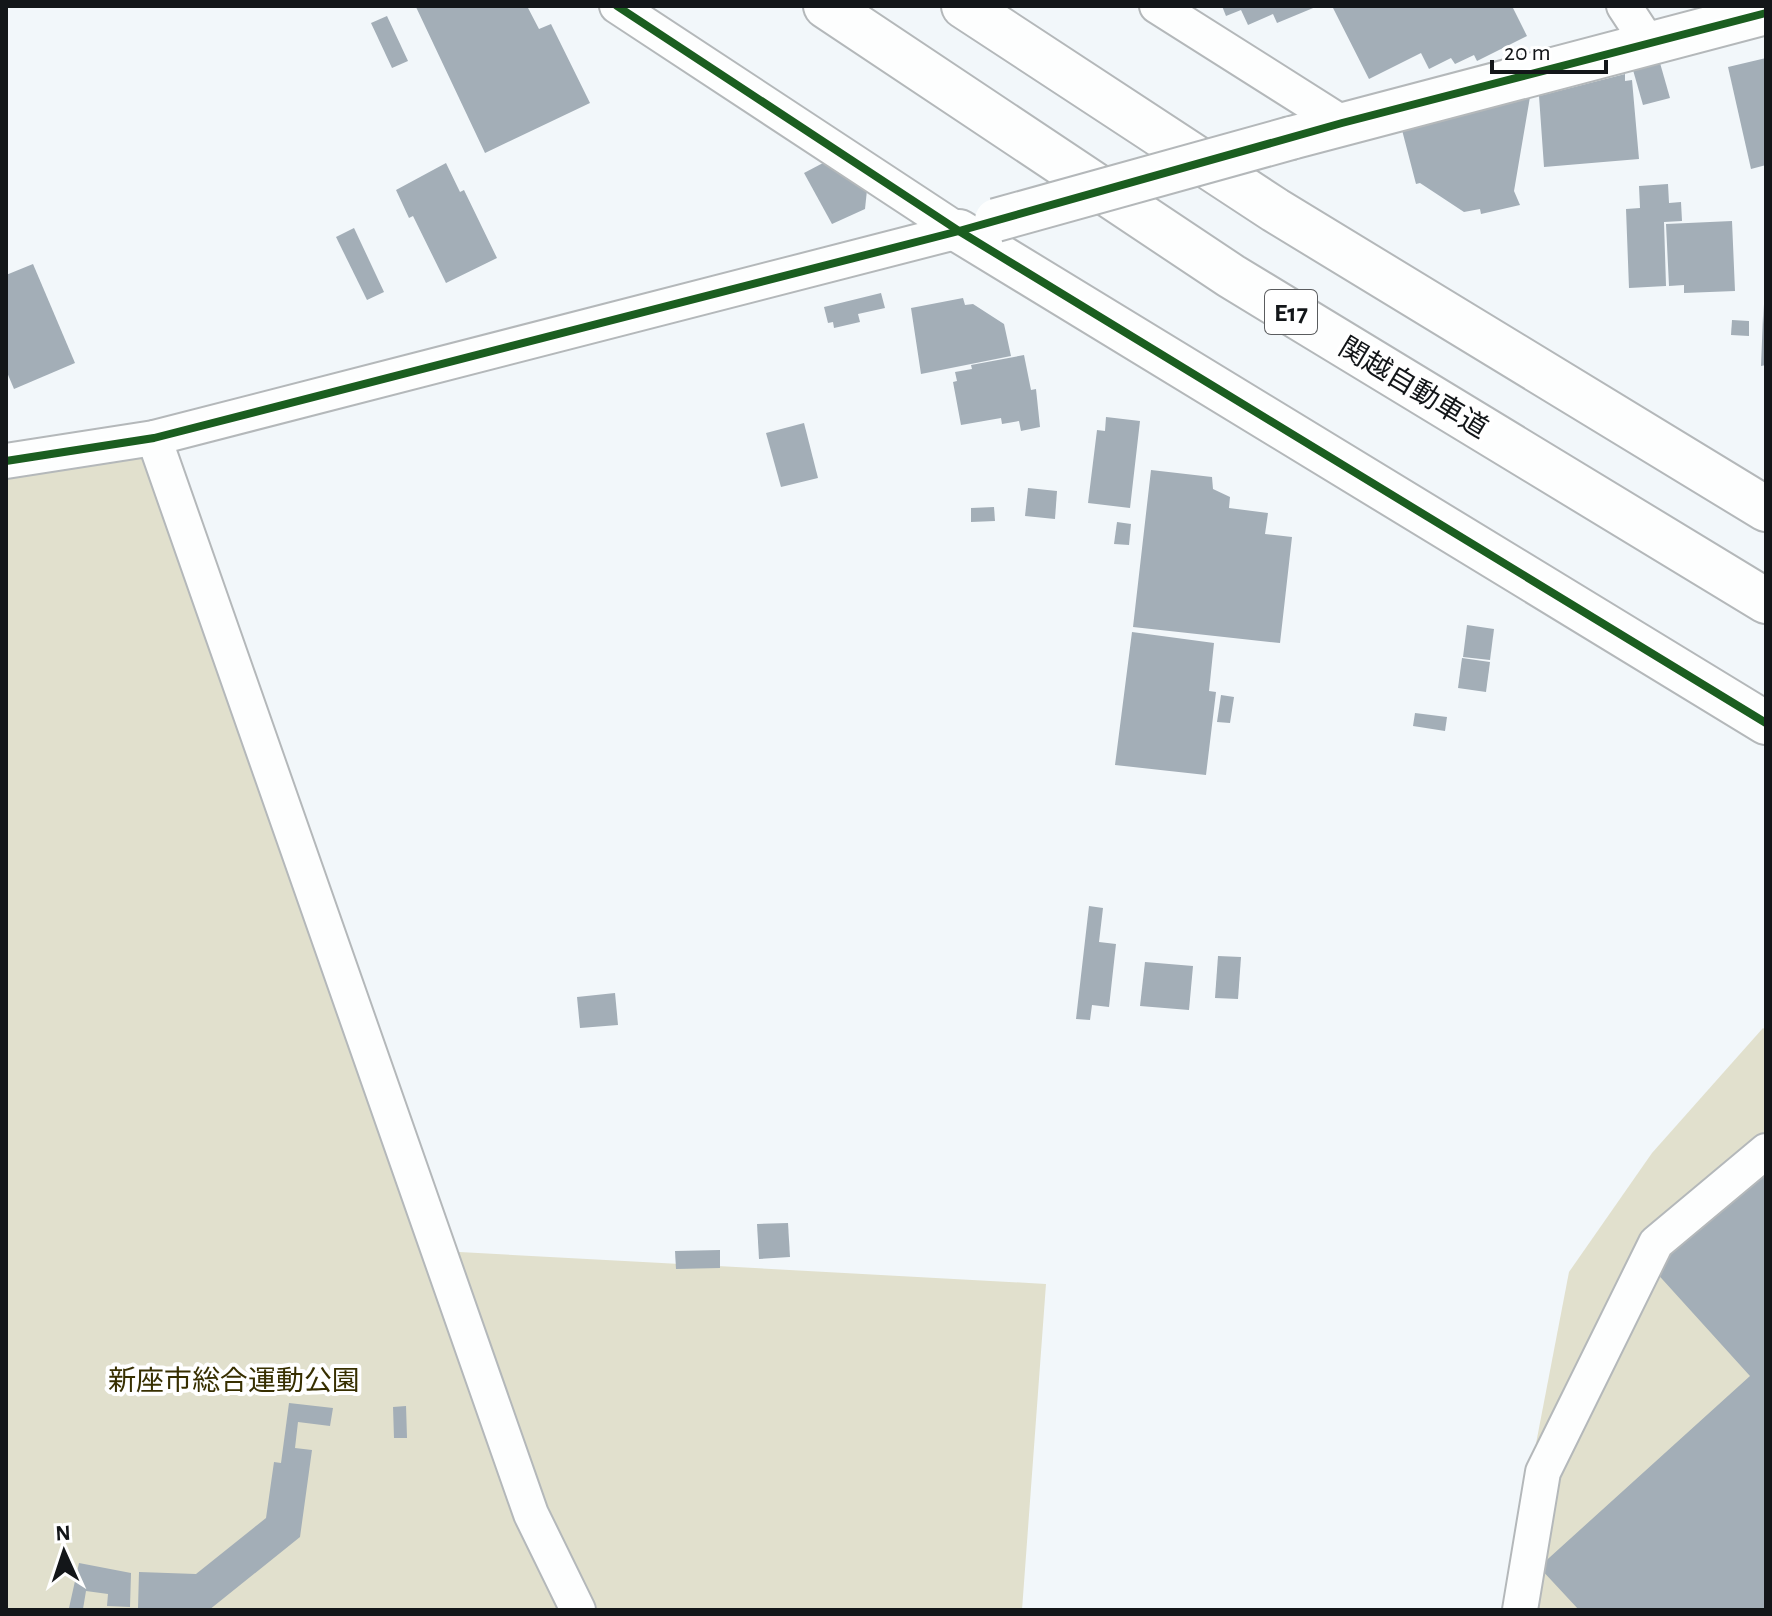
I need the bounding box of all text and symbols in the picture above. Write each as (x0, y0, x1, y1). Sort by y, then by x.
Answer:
scale bar (1492, 24, 1606, 74)
text: 20 m (1504, 41, 1551, 65)
road number: E17 (1265, 290, 1317, 334)
street label: 関越自動車道 (1334, 332, 1493, 444)
park label: 新座市総合運動公園 (108, 1366, 360, 1396)
north arrow (24, 1512, 104, 1592)
text: N (55, 1522, 71, 1544)

